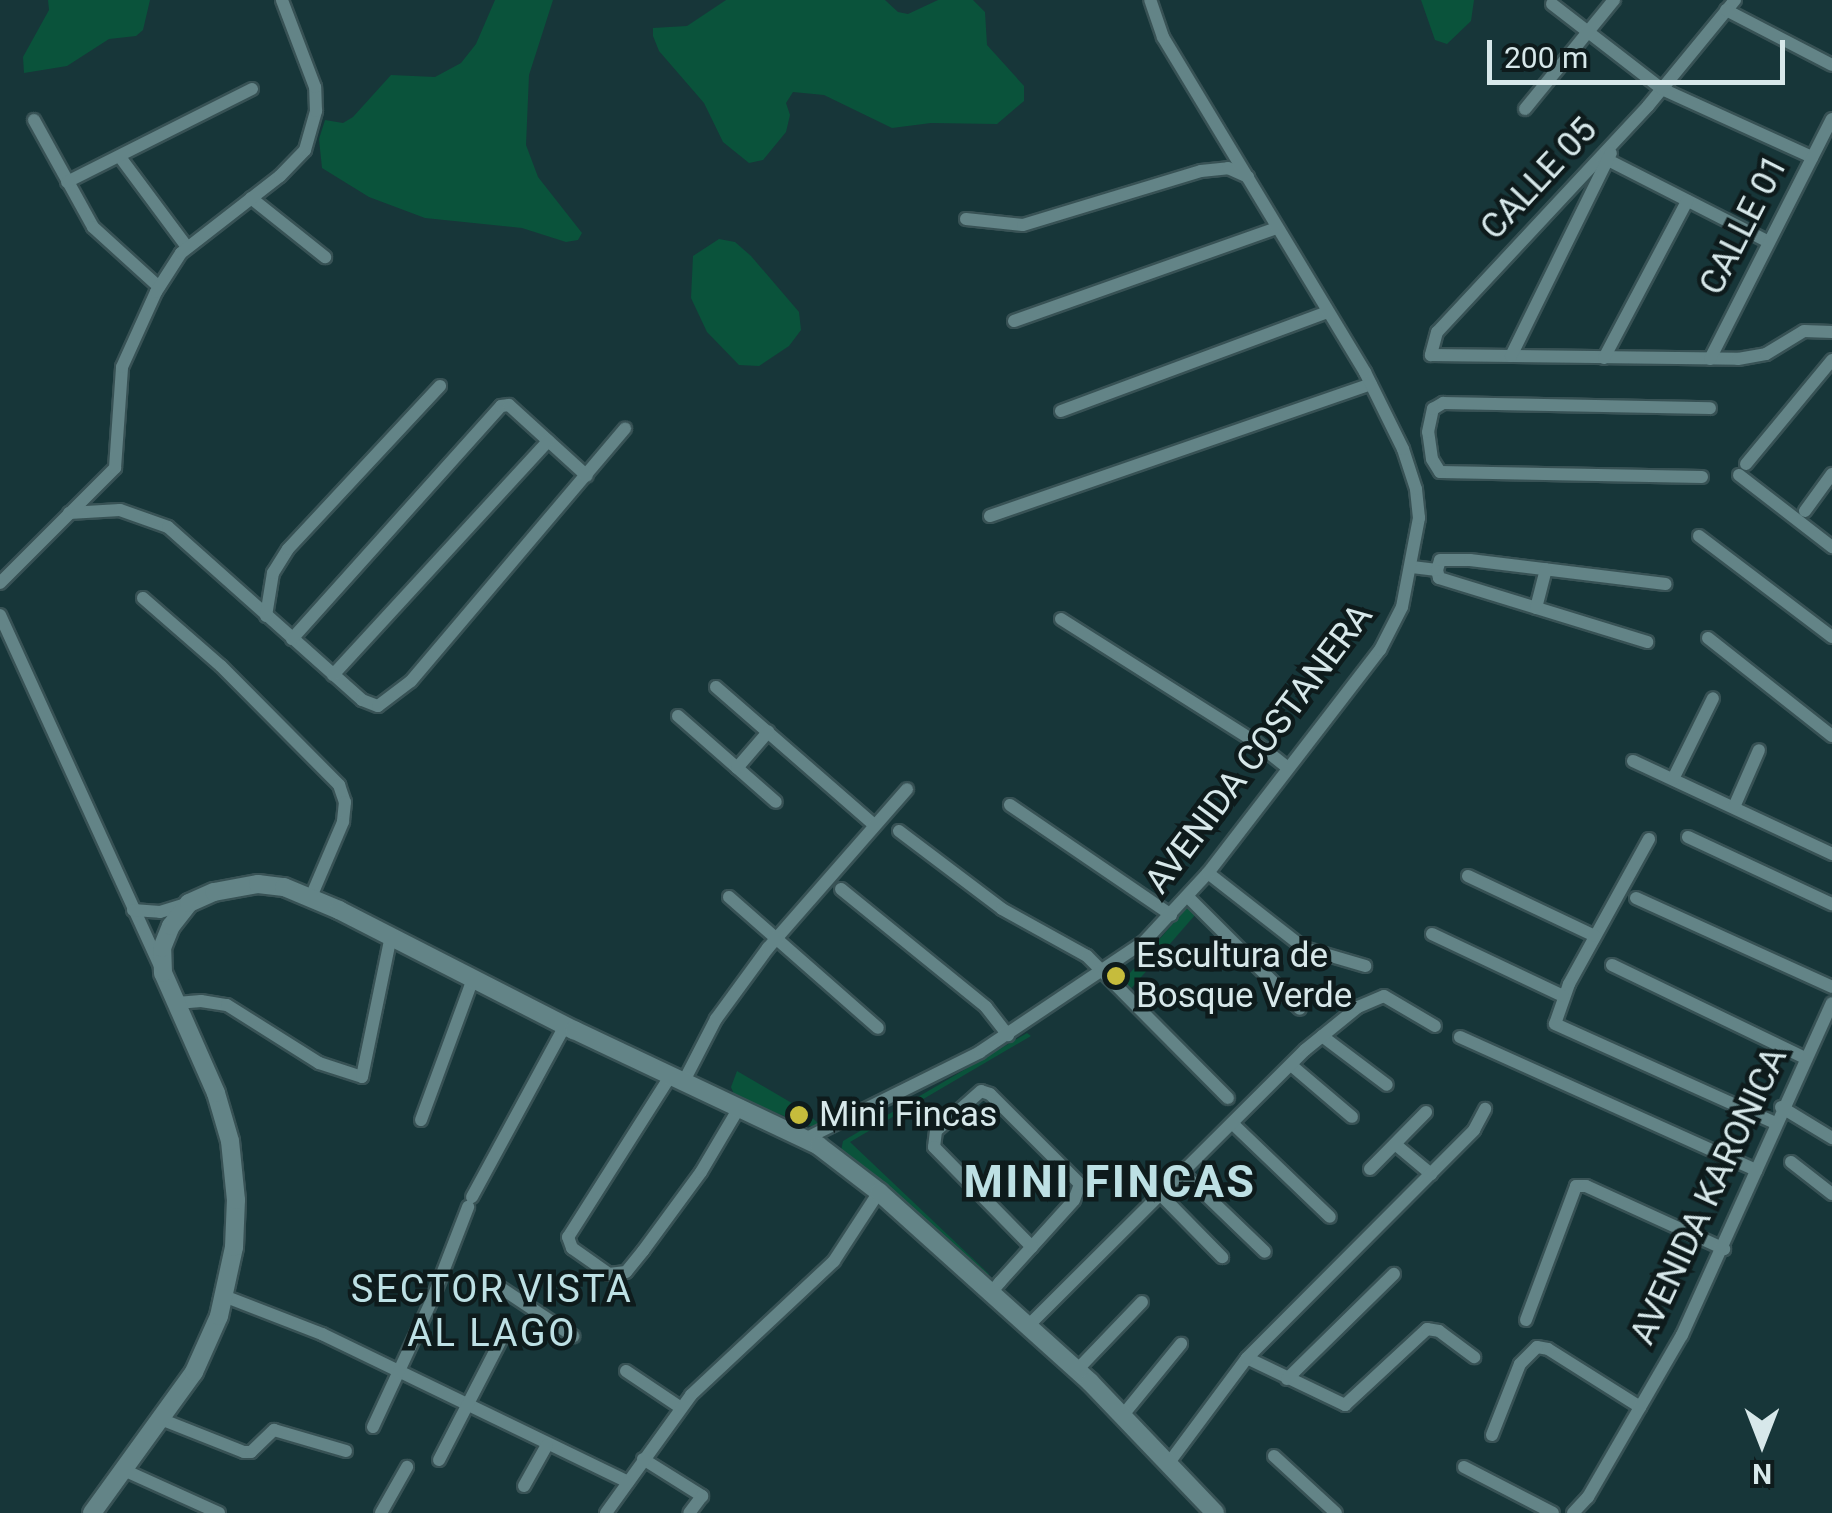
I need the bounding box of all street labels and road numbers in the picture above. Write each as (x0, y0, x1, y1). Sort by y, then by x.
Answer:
street label: CALLE 05 (1472, 109, 1606, 249)
street label: CALLE 01 (1691, 148, 1797, 302)
street label: AVENIDA COSTANERA (1136, 596, 1382, 902)
street label: AVENIDA KARONICA (1622, 1041, 1796, 1351)

